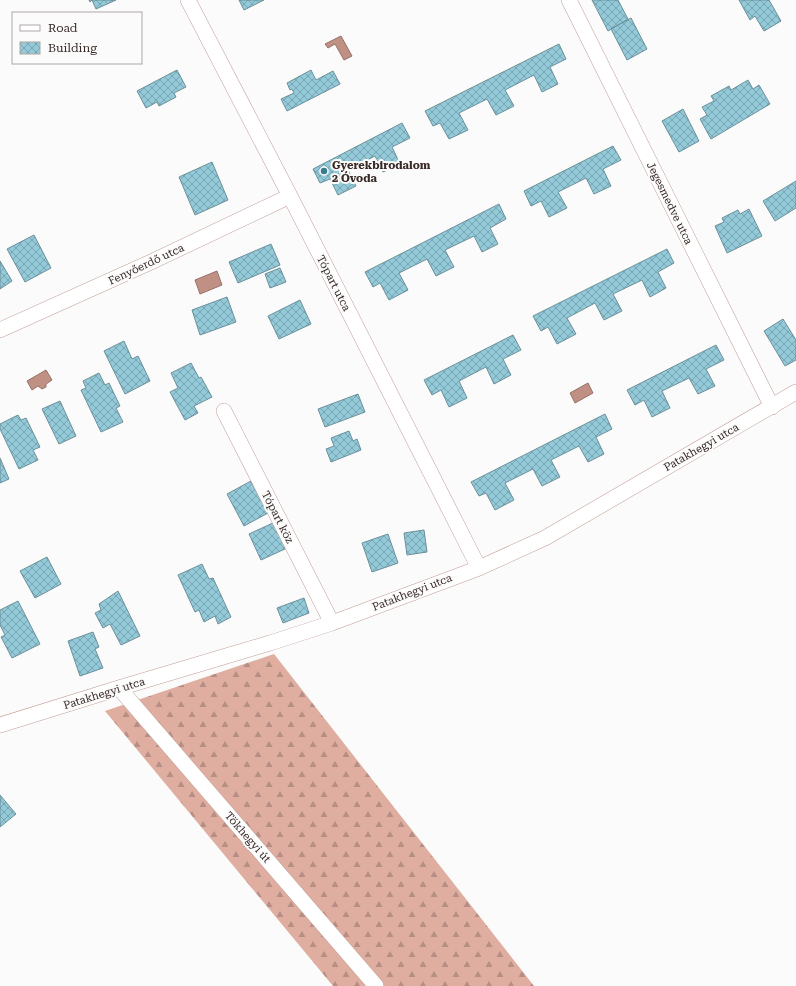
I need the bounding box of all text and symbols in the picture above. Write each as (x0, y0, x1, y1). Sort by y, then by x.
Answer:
legend (12, 12, 142, 64)
text: Road (48, 21, 78, 35)
text: Building (48, 41, 97, 55)
place label: Gyerekbirodalom 2 Óvoda (332, 159, 431, 185)
street label: Jegesmedve utca (644, 160, 695, 247)
marker: Gyerekbirodalom 2 Óvoda (319, 166, 329, 176)
street label: Fenyőerdő utca (106, 241, 186, 288)
street label: Tópart utca (314, 253, 353, 313)
street label: Patakhegyi utca (661, 421, 741, 474)
street label: Tópart köz (259, 489, 296, 545)
street label: Patakhegyi utca (370, 571, 454, 614)
street label: Patakhegyi utca (62, 675, 147, 712)
street label: Tökhegyi út (222, 809, 273, 865)

